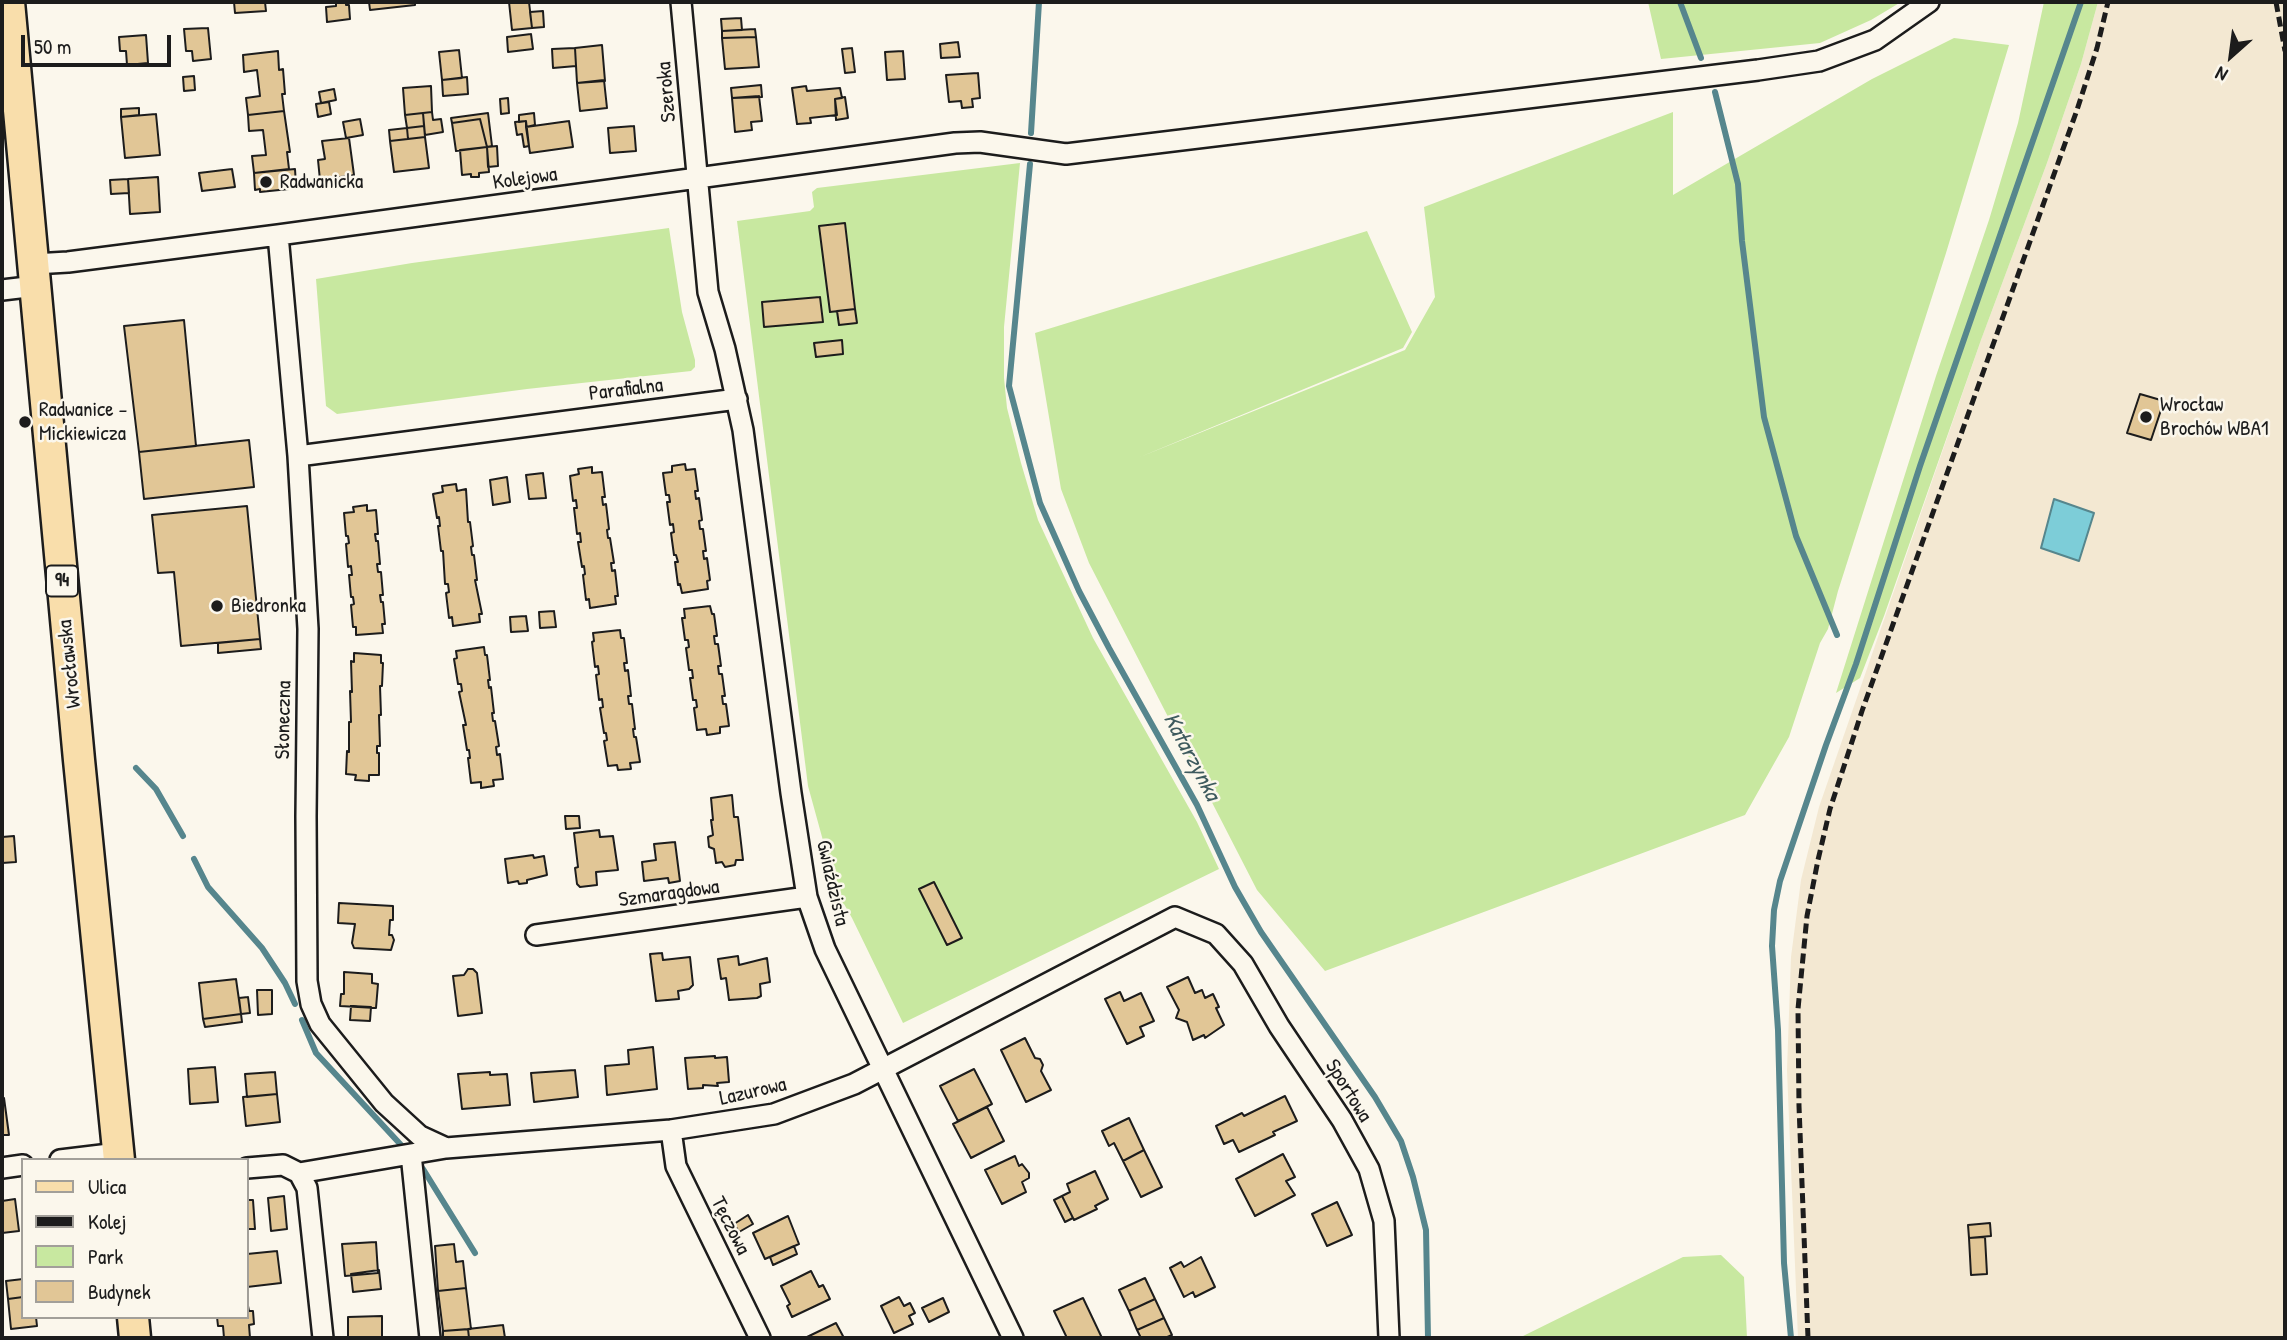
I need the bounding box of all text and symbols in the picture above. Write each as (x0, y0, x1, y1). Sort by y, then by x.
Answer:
scale bar (24, 21, 175, 65)
north arrow (2196, 21, 2266, 91)
text: 50 m (34, 32, 71, 61)
street label: Szeroka (652, 61, 682, 123)
text: N (2211, 61, 2232, 88)
street label: Kolejowa (491, 162, 559, 196)
place label: Radwanicka (280, 169, 363, 195)
marker: Radwanicka (258, 174, 274, 190)
street label: Parafialna (587, 373, 665, 407)
place label: Wrocław Brochów WBA1 (2160, 392, 2269, 442)
place label: Radwanice – Mickiewicza (39, 397, 127, 447)
marker: Wrocław Brochów WBA1 (2138, 409, 2154, 425)
marker: Radwanice – Mickiewicza (17, 414, 33, 430)
road number: 94 (46, 566, 78, 596)
place label: Biedronka (231, 593, 306, 619)
marker: Biedronka (209, 598, 225, 614)
street label: Wrocławska (53, 619, 87, 709)
street label: Słoneczna (271, 680, 297, 760)
water label: Katarzynka (1156, 708, 1226, 806)
street label: Gwiaździsta (810, 838, 854, 928)
street label: Szmaragdowa (617, 874, 721, 914)
street label: Sportowa (1319, 1055, 1377, 1127)
street label: Lazurowa (717, 1072, 789, 1112)
legend (21, 1158, 248, 1319)
text: Ulica (88, 1172, 126, 1201)
street label: Tęczowa (705, 1193, 755, 1259)
text: Kolej (88, 1207, 126, 1236)
text: Park (88, 1242, 123, 1271)
text: Budynek (88, 1277, 151, 1306)

